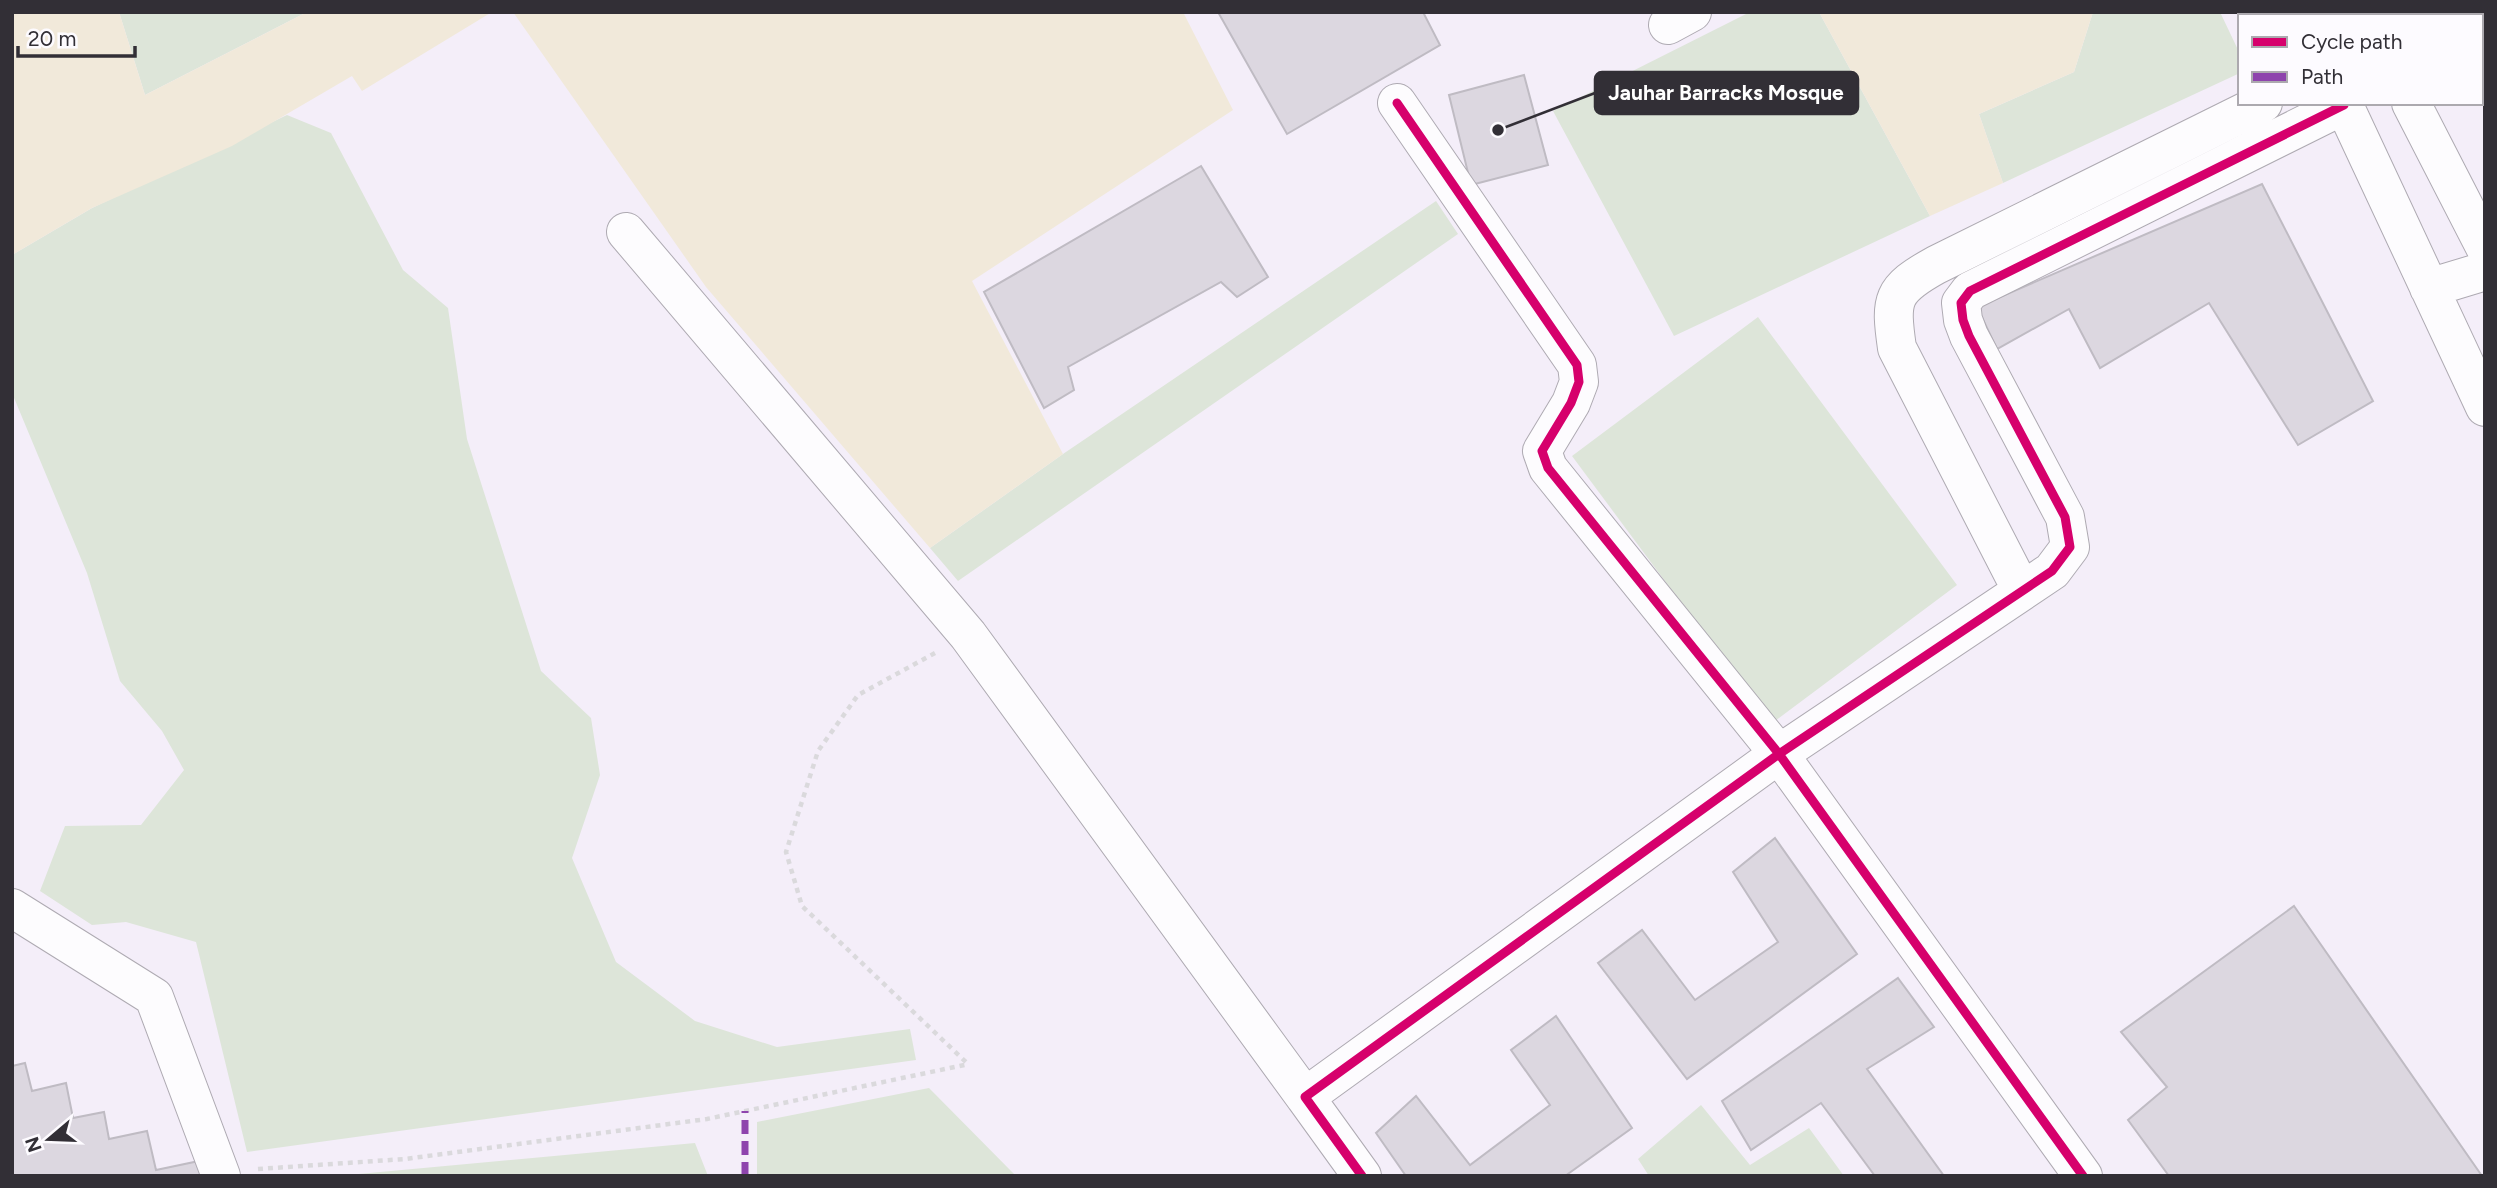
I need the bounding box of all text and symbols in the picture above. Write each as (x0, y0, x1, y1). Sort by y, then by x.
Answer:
scale bar (18, 14, 135, 58)
legend (2238, 14, 2483, 105)
text: 20 m (28, 26, 76, 51)
text: Cycle path (2301, 29, 2402, 54)
text: Path (2301, 64, 2343, 89)
callout: Jauhar Barracks Mosque (1595, 72, 1858, 114)
text: Jauhar Barracks Mosque (1608, 80, 1844, 105)
north arrow (14, 1104, 84, 1174)
text: N (20, 1134, 47, 1155)

